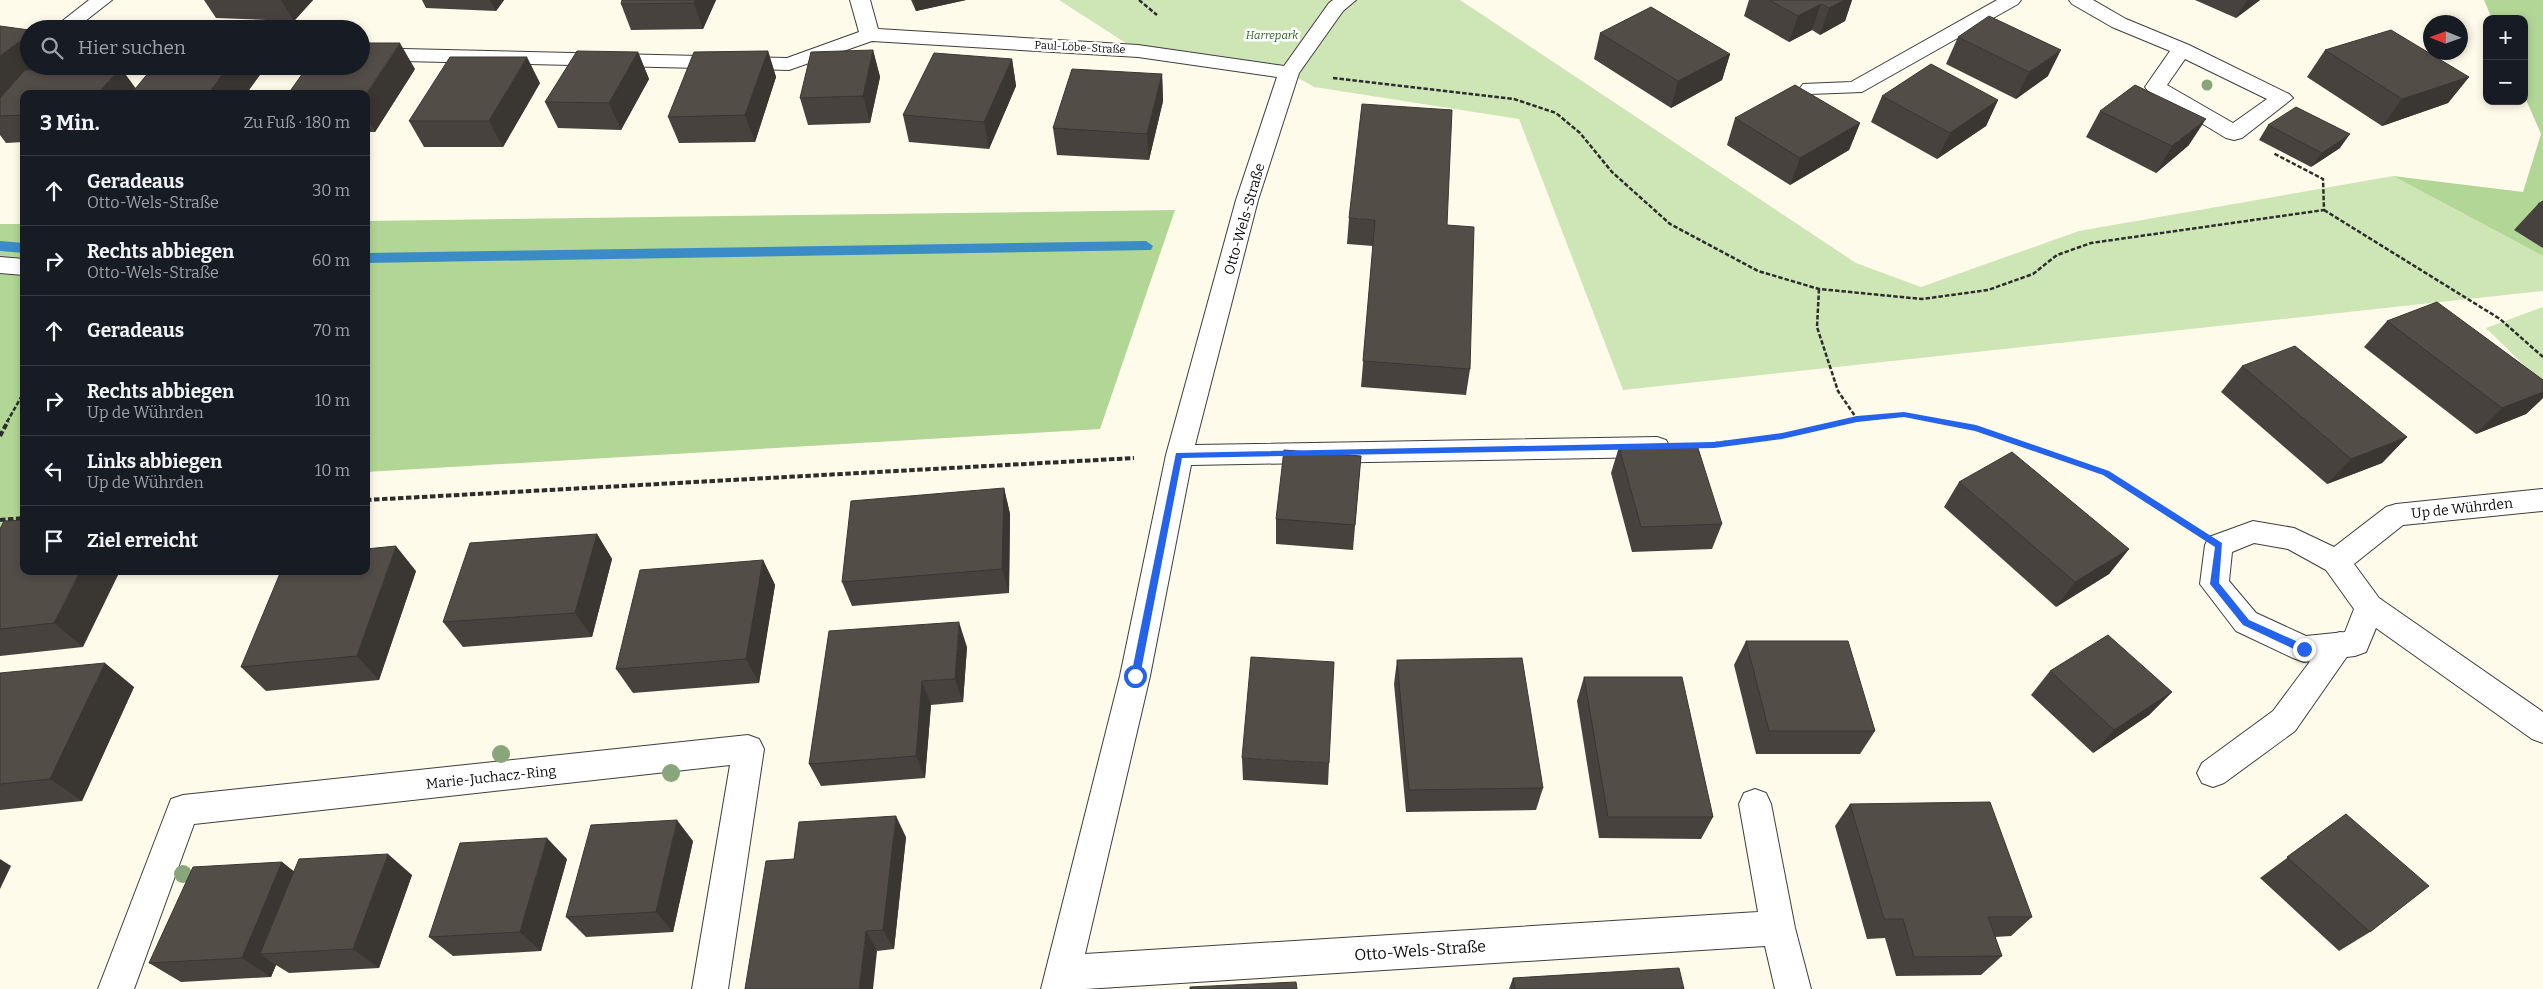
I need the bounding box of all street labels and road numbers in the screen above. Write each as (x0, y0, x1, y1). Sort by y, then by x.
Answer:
street label: Paul-Löbe-Straße (1034, 39, 1126, 56)
street label: Otto-Wels-Straße (1220, 161, 1269, 277)
street label: Up de Wührden (2410, 495, 2514, 522)
street label: Marie-Juchacz-Ring (425, 762, 557, 793)
street label: Otto-Wels-Straße (1354, 936, 1486, 965)

